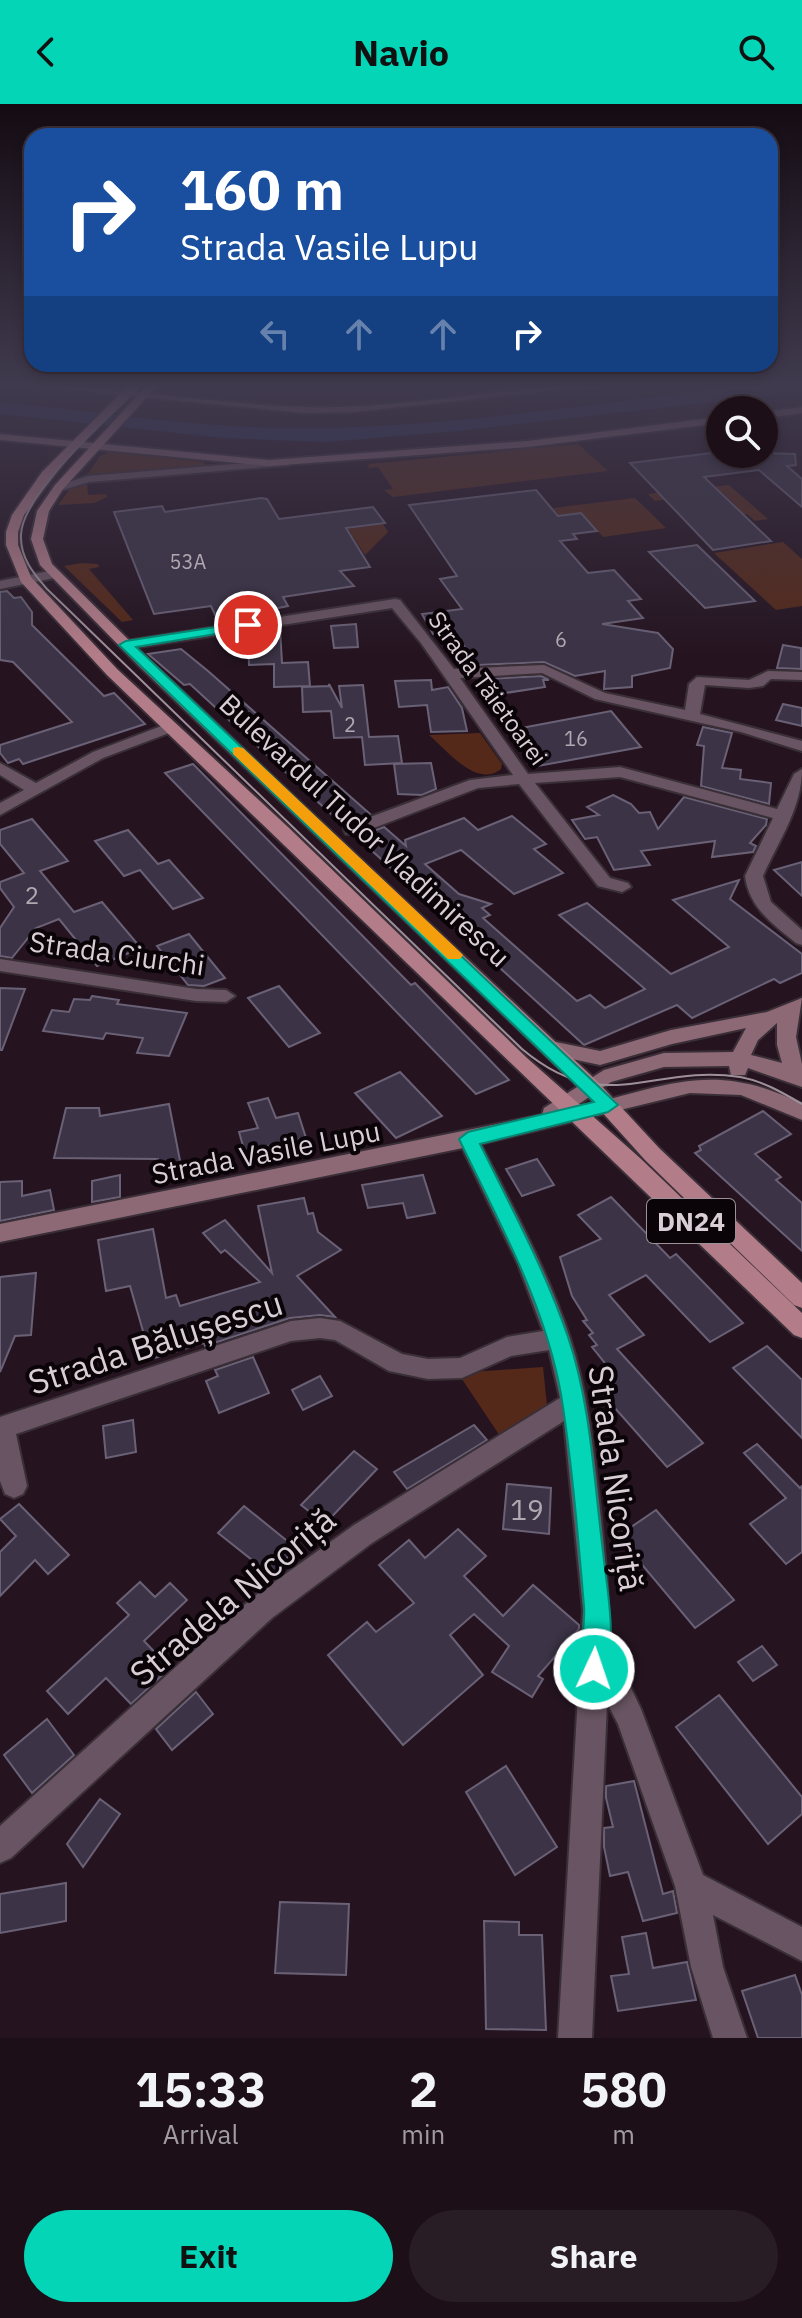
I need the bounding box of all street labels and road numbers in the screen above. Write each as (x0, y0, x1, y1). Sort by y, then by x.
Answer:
street label: Strada Tăietoarei (421, 605, 555, 771)
street label: Bulevardul Tudor Vladimirescu (212, 685, 518, 975)
street label: Strada Ciurchi (27, 922, 207, 984)
street label: Strada Vasile Lupu (148, 1112, 384, 1192)
road number: DN24 (647, 1199, 735, 1243)
street label: Strada Bălușescu (22, 1280, 288, 1404)
street label: Strada Nicoriță (579, 1362, 655, 1594)
street label: Stradela Nicoriță (120, 1497, 344, 1695)

